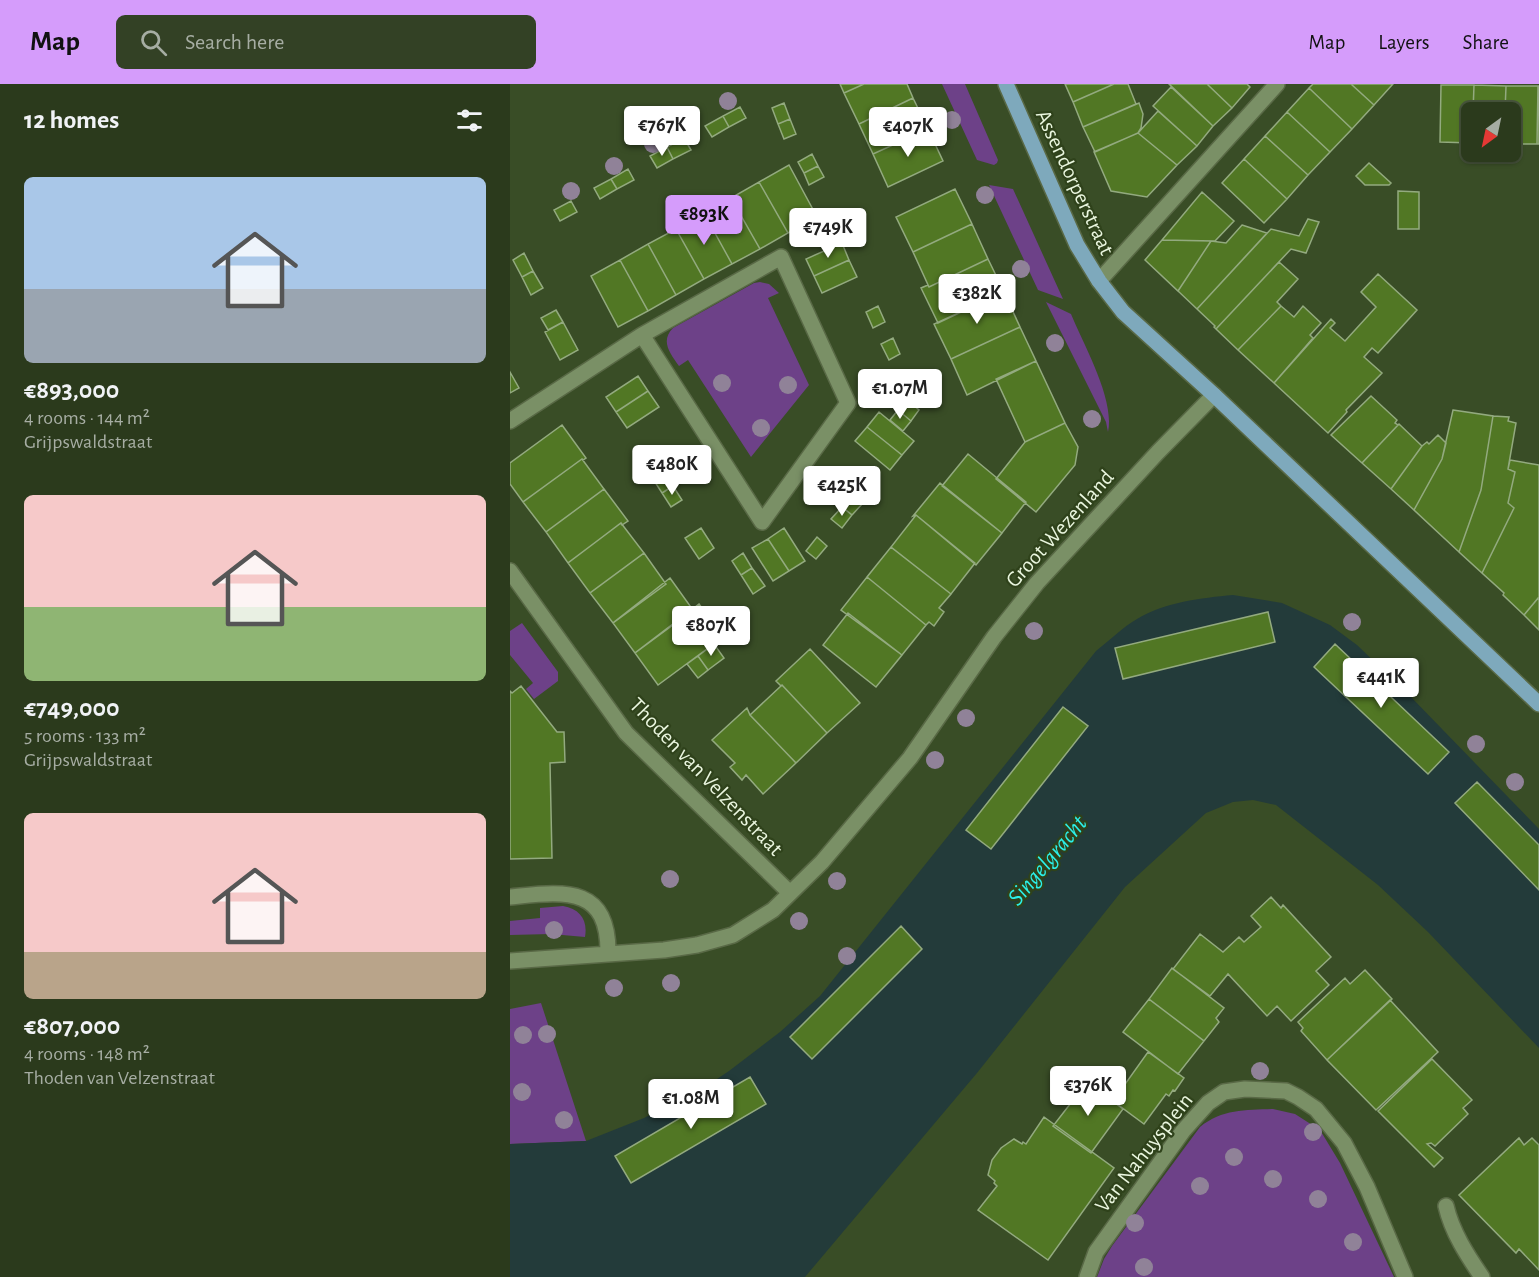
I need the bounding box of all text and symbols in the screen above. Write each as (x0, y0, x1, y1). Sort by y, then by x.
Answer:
search box (116, 15, 536, 69)
icon: search (137, 26, 170, 59)
text: Map (30, 28, 80, 56)
text: Search here (185, 31, 284, 53)
text: Map (1309, 32, 1345, 53)
text: Layers (1378, 32, 1429, 53)
text: Share (1462, 32, 1509, 53)
north arrow (1461, 102, 1521, 162)
map controls (1461, 102, 1521, 162)
icon: filters (453, 104, 486, 137)
pin: €767K (620, 106, 704, 157)
street label: Assendorperstraat (1032, 106, 1118, 258)
text: 12 homes (24, 107, 119, 133)
pin: €407K (866, 107, 950, 158)
text: €767K (638, 115, 686, 135)
text: €407K (883, 116, 933, 136)
pin: €893K (662, 195, 746, 246)
text: €893K (679, 204, 729, 224)
pin: €749K (786, 208, 870, 259)
icon: home (201, 216, 309, 324)
text: €749K (803, 217, 853, 237)
pin: €382K (935, 274, 1019, 325)
text: €382K (953, 283, 1001, 303)
pin: €1.07M (851, 369, 949, 420)
text: €893,000 (24, 377, 119, 403)
text: €1.07M (872, 378, 928, 398)
text: 4 rooms · 144 m² (24, 408, 150, 428)
text: Grijpswaldstraat (24, 432, 152, 452)
pin: €480K (630, 445, 714, 496)
text: €480K (646, 454, 698, 474)
pin: €425K (800, 466, 884, 517)
street label: Groot Wezenland (1002, 466, 1118, 592)
text: €425K (817, 475, 867, 495)
icon: home (201, 534, 309, 642)
pin: €807K (669, 606, 753, 657)
text: €807K (686, 615, 736, 635)
pin: €441K (1339, 658, 1423, 709)
text: €441K (1357, 667, 1405, 687)
street label: Thoden van Velzenstraat (625, 694, 787, 860)
text: €749,000 (24, 695, 120, 721)
text: 5 rooms · 133 m² (24, 726, 146, 746)
text: Grijpswaldstraat (24, 750, 152, 770)
water label: Singelgracht (1004, 811, 1092, 910)
icon: home (201, 852, 309, 960)
text: €807,000 (24, 1013, 120, 1039)
text: 4 rooms · 148 m² (24, 1044, 150, 1064)
pin: €376K (1046, 1066, 1130, 1117)
text: Thoden van Velzenstraat (24, 1068, 215, 1088)
text: €376K (1064, 1075, 1112, 1095)
pin: €1.08M (642, 1079, 740, 1130)
text: €1.08M (662, 1088, 720, 1108)
street label: Van Nahuysplein (1091, 1089, 1197, 1216)

